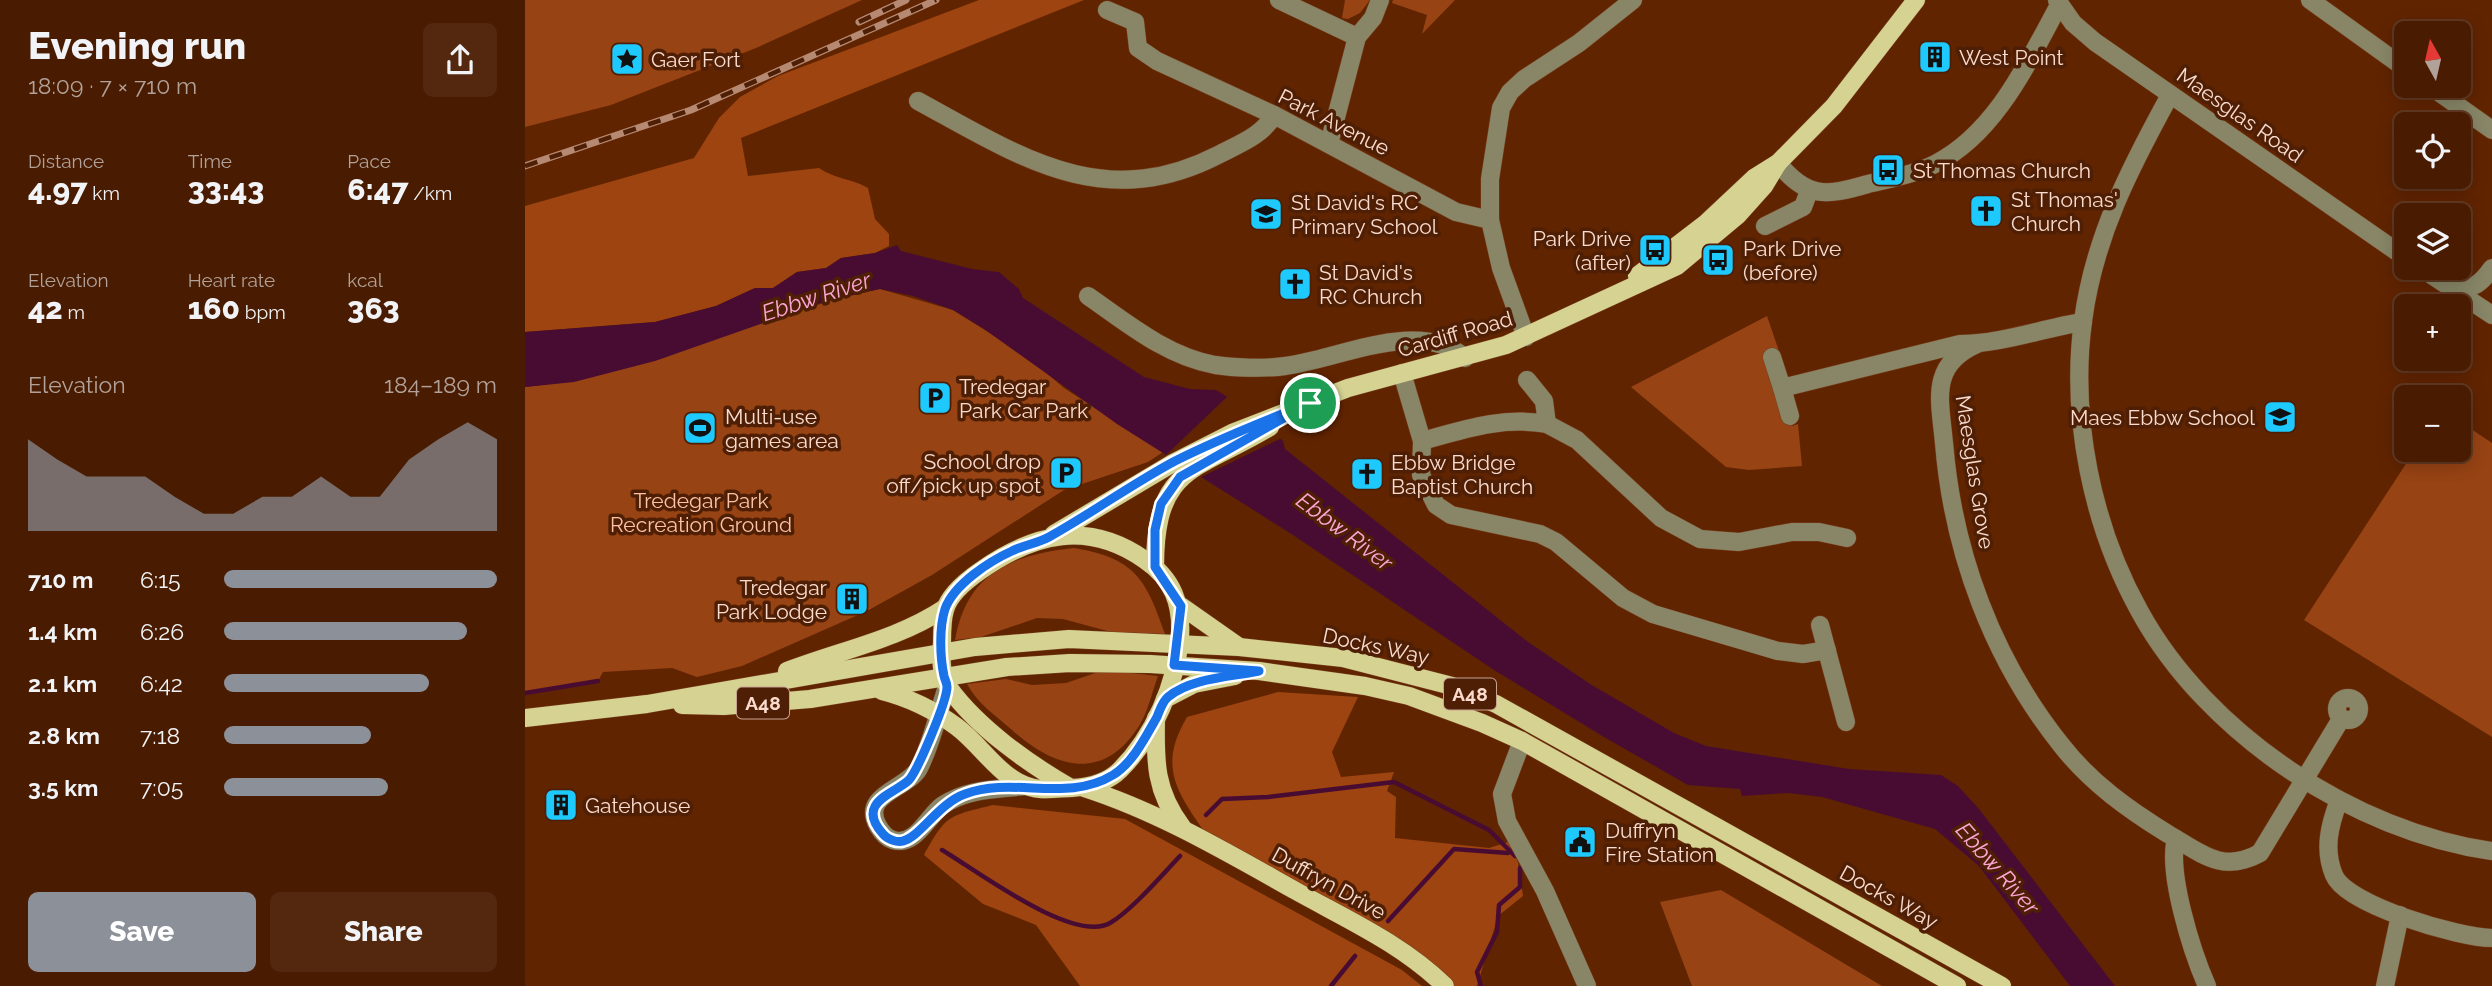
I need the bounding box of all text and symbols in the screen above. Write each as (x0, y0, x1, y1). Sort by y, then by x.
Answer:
north arrow (2394, 21, 2471, 98)
map controls (2394, 21, 2471, 462)
text: Evening run (28, 23, 246, 68)
button: share (423, 23, 497, 97)
building icon: West Point (1916, 38, 1954, 76)
place icon: Gaer Fort (608, 40, 646, 78)
place label: West Point (1959, 45, 2064, 70)
place label: Gaer Fort (651, 47, 741, 72)
street label: Maesglas Road (2172, 62, 2308, 168)
text: 18:09 · 7 × 710 m (28, 72, 197, 99)
street label: Park Avenue (1274, 83, 1394, 161)
button: locate (2394, 112, 2471, 189)
text: Distance (28, 150, 104, 172)
text: Time (188, 150, 232, 172)
text: Pace (347, 150, 391, 172)
bus stop icon: St Thomas Church (1869, 151, 1907, 189)
place label: St Thomas Church (1913, 158, 2091, 183)
text: 4.97 (28, 172, 87, 207)
text: 33:43 (188, 172, 264, 207)
text: 6:47 (347, 172, 408, 207)
text: km (87, 182, 120, 204)
text: /km (408, 182, 452, 204)
place label: St Thomas' Church (2011, 187, 2118, 236)
place label: St David's RC Primary School (1291, 190, 1438, 239)
church icon: St Thomas' Church (1967, 192, 2005, 230)
school or university icon: St David's RC Primary School (1247, 195, 1285, 233)
button: layers (2394, 203, 2471, 280)
place label: Park Drive (after) (1533, 226, 1631, 275)
bus stop icon: Park Drive (after) (1636, 231, 1674, 269)
place label: Park Drive (before) (1743, 236, 1841, 285)
bus stop icon: Park Drive (before) (1699, 241, 1737, 279)
place label: St David's RC Church (1319, 260, 1422, 309)
water label: Ebbw River (758, 265, 875, 326)
church icon: St David's RC Church (1276, 265, 1314, 303)
text: Elevation (28, 269, 109, 291)
text: Heart rate (188, 269, 275, 291)
text: kcal (347, 269, 383, 291)
text: 42 (28, 291, 63, 326)
text: 160 (188, 291, 240, 326)
text: 363 (347, 291, 399, 326)
button: + (2394, 294, 2471, 371)
text: m (63, 301, 85, 323)
text: bpm (240, 301, 286, 323)
street label: Cardiff Road (1395, 306, 1515, 362)
text: Elevation (28, 371, 126, 398)
text: 184–189 m (384, 371, 497, 398)
pin (1280, 373, 1340, 433)
place label: Tredegar Park Car Park (959, 374, 1088, 423)
parking icon: Tredegar Park Car Park (916, 379, 954, 417)
icon: arrive (1291, 384, 1329, 422)
button: − (2394, 385, 2471, 462)
street label: Maesglas Grove (1951, 393, 1999, 551)
school or university icon: Maes Ebbw School (2261, 398, 2299, 436)
place label: Multi-use games area (725, 404, 839, 453)
place label: Maes Ebbw School (2070, 405, 2255, 430)
sports icon: Multi-use games area (681, 409, 719, 447)
place label: School drop off/pick up spot (886, 449, 1041, 498)
place label: Ebbw Bridge Baptist Church (1391, 450, 1533, 499)
parking icon: School drop off/pick up spot (1047, 454, 1085, 492)
church icon: Ebbw Bridge Baptist Church (1348, 455, 1386, 493)
water label: Ebbw River (1292, 486, 1399, 577)
park label: Tredegar Park Recreation Ground (610, 488, 792, 537)
text: 710 m (28, 566, 93, 593)
text: 6:15 (140, 566, 181, 593)
place label: Tredegar Park Lodge (716, 575, 828, 624)
building icon: Tredegar Park Lodge (833, 580, 871, 618)
text: 1.4 km (28, 618, 97, 645)
text: 6:26 (140, 618, 184, 645)
street label: Docks Way (1320, 623, 1432, 669)
text: 2.1 km (28, 670, 97, 697)
text: 6:42 (140, 670, 183, 697)
road number: A48 (1444, 678, 1496, 709)
road number: A48 (737, 688, 789, 718)
text: 2.8 km (28, 722, 100, 749)
text: 7:18 (140, 722, 180, 749)
text: 3.5 km (28, 774, 99, 801)
text: 7:05 (140, 774, 183, 801)
building icon: Gatehouse (542, 786, 580, 824)
place label: Gatehouse (585, 793, 690, 818)
water label: Ebbw River (1951, 816, 2046, 920)
place label: Duffryn Fire Station (1605, 818, 1714, 867)
public building icon: Duffryn Fire Station (1561, 823, 1599, 861)
street label: Duffryn Drive (1268, 841, 1390, 925)
street label: Docks Way (1836, 860, 1942, 934)
button: Save (28, 892, 256, 972)
button: Share (270, 892, 497, 972)

